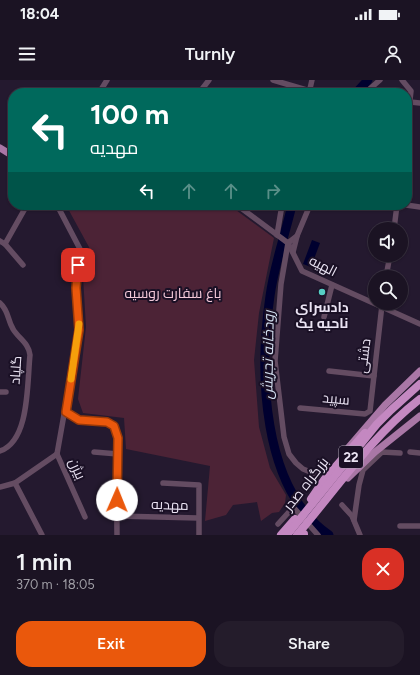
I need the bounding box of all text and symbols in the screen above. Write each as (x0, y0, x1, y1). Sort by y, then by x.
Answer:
text: 18:04 (20, 5, 59, 23)
icon: menu (16, 43, 38, 65)
text: Turnly (185, 43, 235, 65)
icon: person (382, 43, 404, 65)
text: 100 m (90, 97, 169, 131)
icon: left (24, 104, 76, 156)
text: مهدیه (90, 137, 138, 159)
icon: left (136, 180, 158, 202)
icon: ahead (178, 180, 200, 202)
icon: ahead (220, 180, 242, 202)
icon: right (262, 180, 284, 202)
map controls (368, 222, 408, 310)
button: sound (368, 222, 408, 262)
pin (61, 248, 95, 282)
street label: الهیه (306, 252, 340, 280)
icon: arrive (67, 254, 89, 276)
button: search (368, 270, 408, 310)
park label: باغ سفارت روسیه (124, 285, 222, 302)
marker: دادسرای ناحیه یک (317, 287, 327, 297)
place label: دادسرای ناحیه یک (295, 299, 349, 332)
water label: رودخانه تجریش (258, 309, 278, 400)
street label: دشتی (353, 338, 375, 374)
street label: گلپاد (7, 355, 26, 385)
street label: سپید (322, 389, 350, 410)
road number: 22 (339, 446, 363, 468)
street label: بزرگراه صدر (279, 454, 332, 515)
street label: بیژن (65, 456, 89, 482)
position arrow (96, 479, 138, 521)
street label: مهدیه (151, 496, 189, 514)
text: 1 min (16, 547, 72, 576)
button: close (362, 548, 404, 590)
text: 370 m · 18:05 (16, 577, 95, 592)
button: Exit (16, 621, 206, 667)
button: Share (214, 621, 404, 667)

